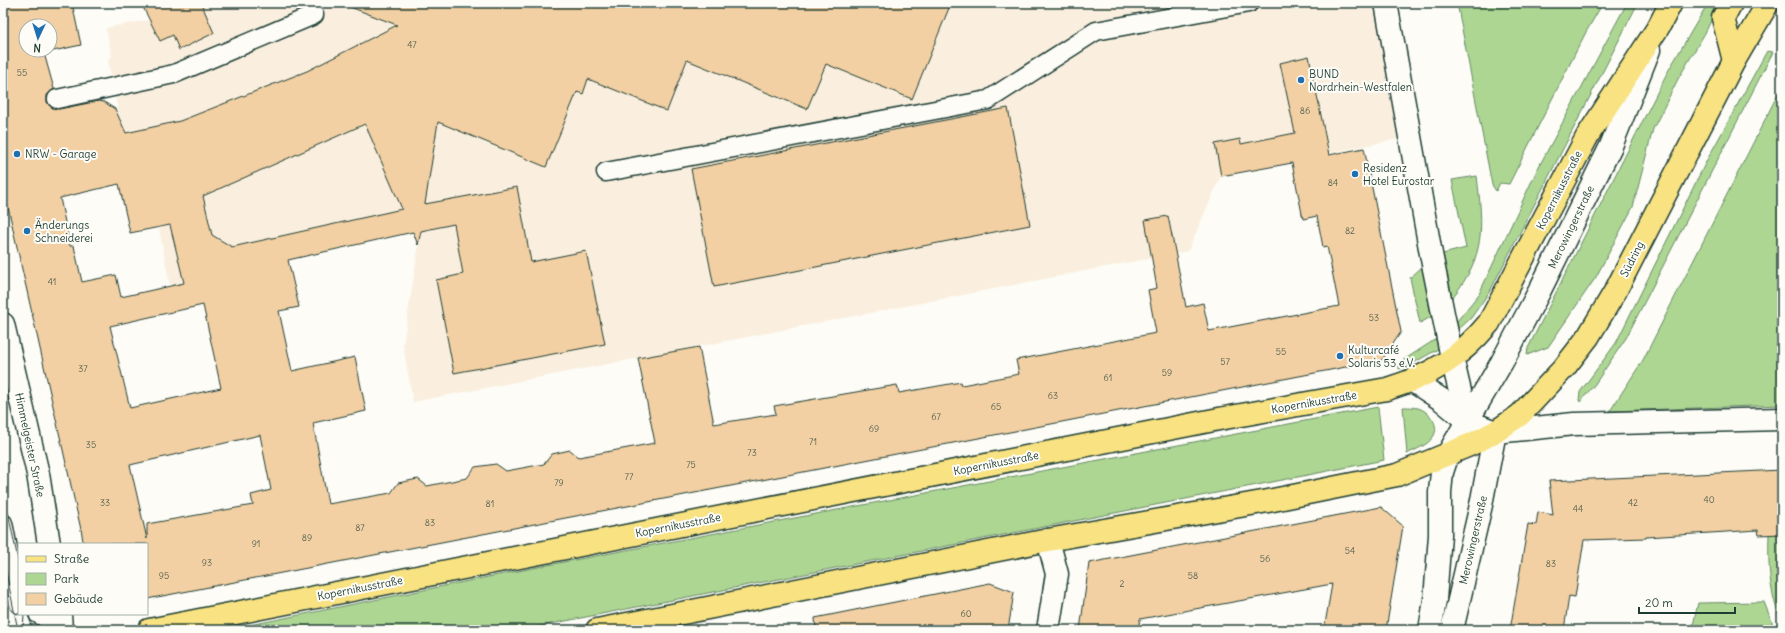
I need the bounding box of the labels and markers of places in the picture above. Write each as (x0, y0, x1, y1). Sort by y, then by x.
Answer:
place label: BUND Nordrhein-Westfalen (1309, 67, 1412, 94)
marker: BUND Nordrhein-Westfalen (1296, 75, 1306, 85)
place label: NRW - Garage (25, 147, 97, 161)
marker: NRW - Garage (12, 149, 22, 159)
place label: Residenz Hotel Eurostar (1363, 161, 1435, 188)
marker: Residenz Hotel Eurostar (1350, 169, 1360, 179)
place label: Änderungs Schneiderei (35, 217, 93, 245)
marker: Änderungs Schneiderei (22, 226, 32, 236)
place label: Kulturcafé Solaris 53 e.V. (1348, 343, 1415, 370)
marker: Kulturcafé Solaris 53 e.V. (1335, 351, 1345, 361)

